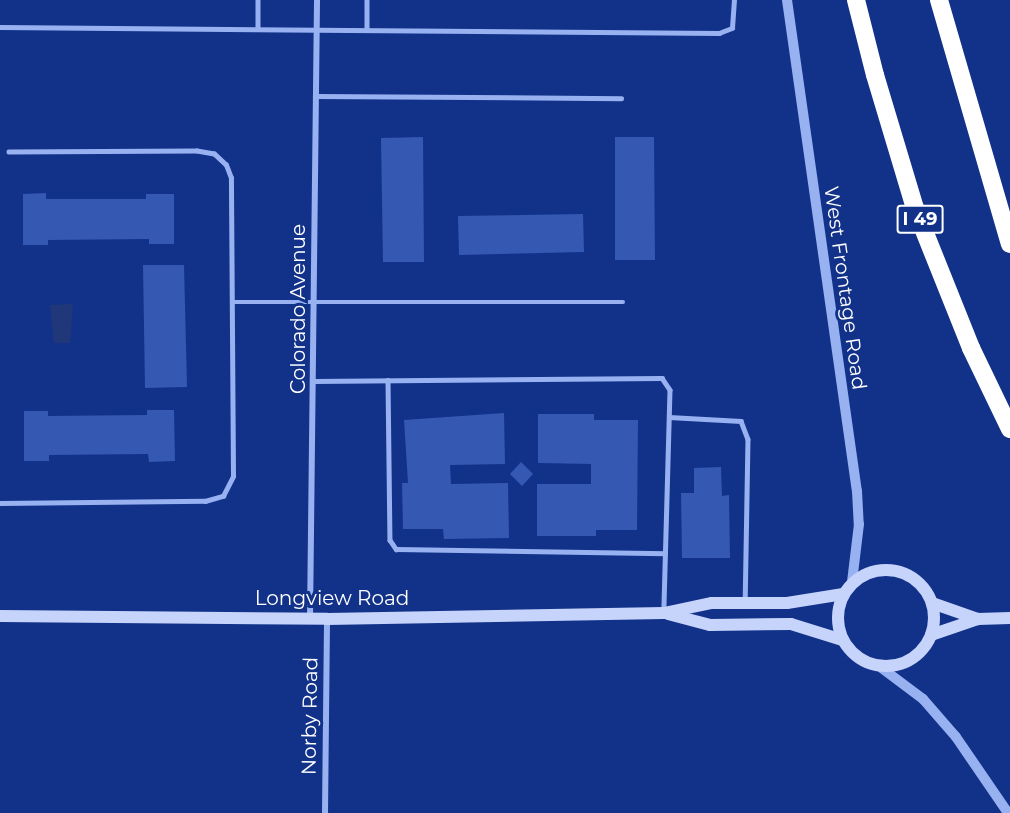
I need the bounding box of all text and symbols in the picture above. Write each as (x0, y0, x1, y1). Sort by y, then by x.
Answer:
street label: West Frontage Road (819, 185, 871, 391)
road number: I 49 (896, 204, 944, 234)
street label: Colorado Avenue (286, 224, 310, 394)
street label: Longview Road (255, 586, 409, 610)
street label: Norby Road (297, 657, 323, 775)

